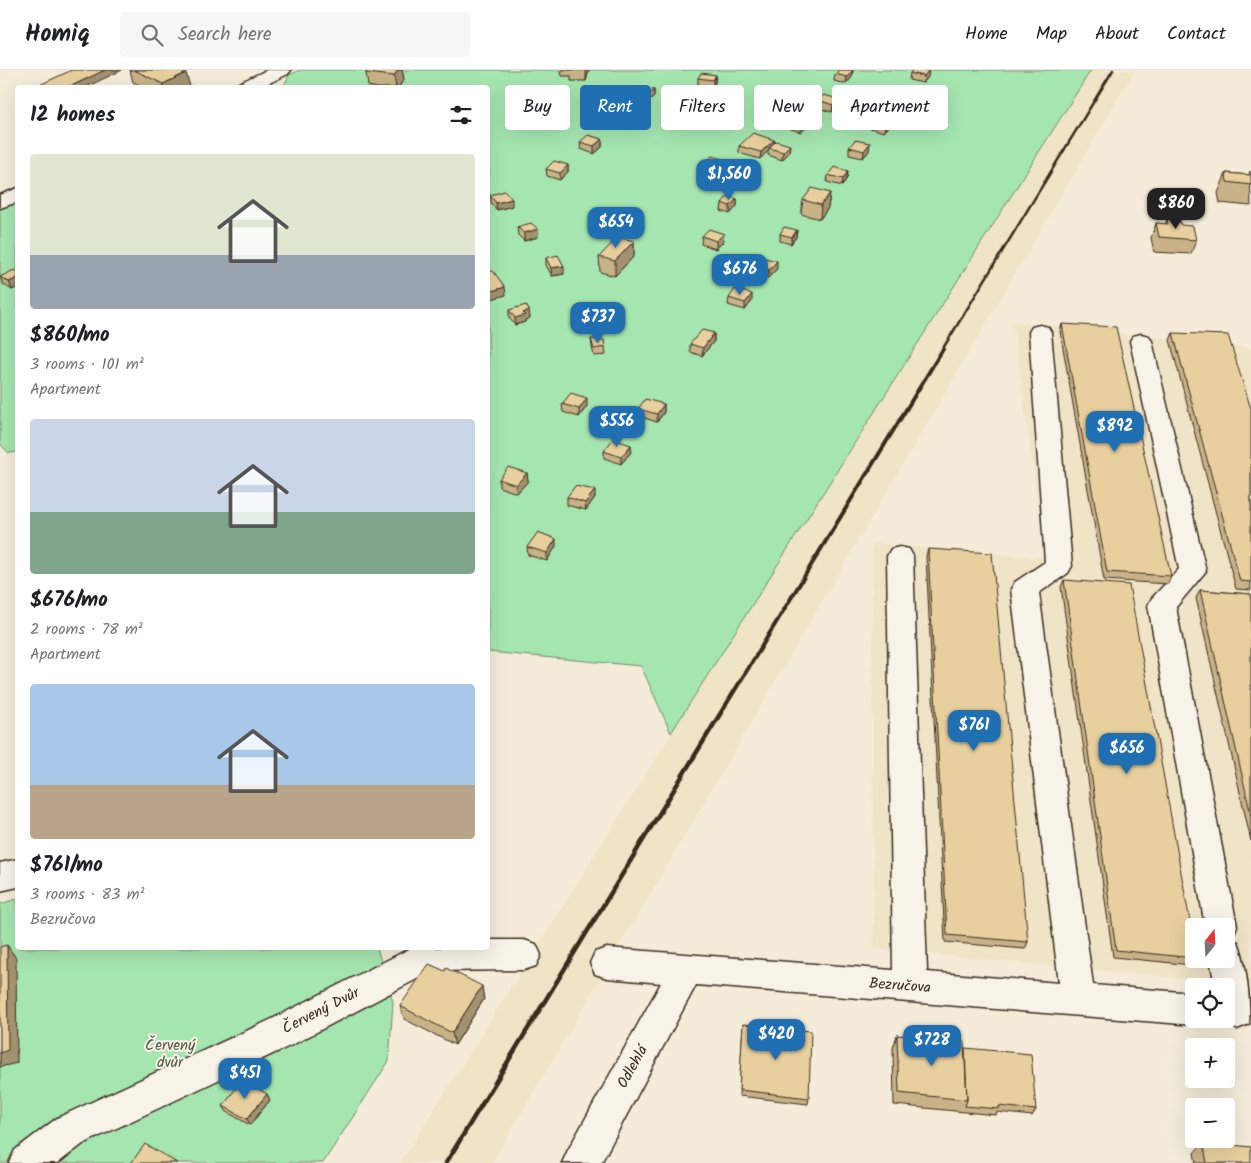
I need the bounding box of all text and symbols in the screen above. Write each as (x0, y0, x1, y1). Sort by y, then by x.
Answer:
search box (120, 12, 470, 57)
text: Homiq (25, 15, 90, 54)
text: Search here (178, 20, 272, 50)
text: Home (965, 20, 1008, 49)
text: Map (1036, 20, 1067, 49)
text: About (1095, 20, 1139, 49)
text: Contact (1167, 20, 1226, 49)
icon: search (138, 21, 166, 49)
chip: Buy (505, 85, 570, 130)
chip: Rent (580, 85, 651, 130)
chip: Filters (661, 85, 744, 130)
chip: New (754, 85, 822, 130)
chip: Apartment (832, 85, 948, 130)
text: 12 homes (30, 99, 115, 132)
icon: filters (447, 101, 475, 129)
pin: $1,560 (688, 158, 770, 201)
text: $1,560 (707, 162, 751, 187)
icon: home (208, 186, 298, 276)
pin: $860 (1146, 188, 1206, 230)
text: $860 (1158, 191, 1194, 216)
pin: $654 (586, 206, 646, 249)
text: $654 (599, 210, 633, 235)
pin: $676 (710, 254, 770, 296)
text: $676 (723, 257, 757, 282)
pin: $737 (568, 302, 628, 344)
text: $737 (581, 305, 615, 330)
text: $860/mo (30, 319, 110, 352)
text: 3 rooms · 101 m² (30, 352, 144, 377)
text: Apartment (30, 377, 101, 402)
pin: $556 (587, 406, 647, 448)
text: $556 (600, 409, 634, 434)
pin: $892 (1085, 410, 1145, 453)
text: $892 (1097, 414, 1133, 439)
icon: home (208, 451, 298, 541)
text: $676/mo (30, 584, 108, 617)
text: 2 rooms · 78 m² (30, 617, 143, 642)
text: Apartment (30, 642, 101, 667)
pin: $761 (944, 710, 1004, 752)
text: $761 (959, 713, 989, 738)
icon: home (208, 716, 298, 806)
pin: $656 (1097, 732, 1157, 775)
text: $656 (1110, 736, 1144, 761)
text: $761/mo (30, 849, 103, 882)
text: 3 rooms · 83 m² (30, 882, 144, 907)
text: Bezručova (30, 907, 96, 932)
north arrow (1185, 918, 1235, 968)
map controls (1185, 918, 1235, 1148)
street label: Bezručova (868, 972, 932, 1000)
button: locate (1185, 978, 1235, 1028)
street label: Červený Dvůr (278, 981, 365, 1041)
pin: $420 (746, 1018, 806, 1061)
text: $420 (758, 1022, 794, 1047)
pin: $728 (902, 1024, 962, 1067)
text: $728 (914, 1028, 950, 1053)
park label: Červený dvůr (145, 1034, 196, 1075)
button: + (1185, 1038, 1235, 1088)
street label: Odlehlá (611, 1039, 656, 1093)
pin: $451 (215, 1058, 275, 1100)
text: $451 (229, 1061, 261, 1086)
button: − (1185, 1098, 1235, 1148)

